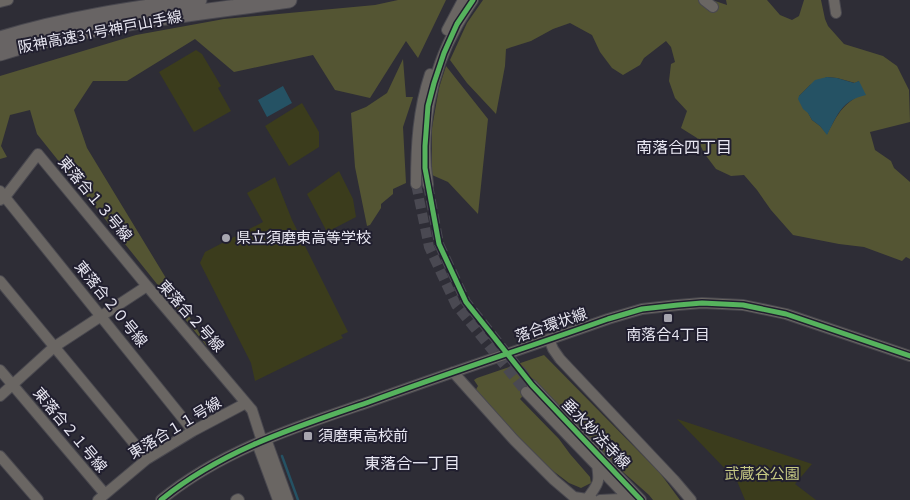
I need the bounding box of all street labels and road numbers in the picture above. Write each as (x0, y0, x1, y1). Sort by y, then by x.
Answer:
street label: 阪神高速31号神戸山手線 (16, 7, 183, 56)
street label: 東落合１３号線 (55, 153, 136, 244)
street label: 東落合２０号線 (72, 258, 151, 350)
street label: 東落合２号線 (155, 277, 228, 355)
street label: 落合環状線 (513, 304, 589, 345)
street label: 東落合２１号線 (30, 384, 111, 475)
street label: 東落合１１号線 (125, 393, 224, 462)
street label: 垂水妙法寺線 (559, 395, 634, 472)

